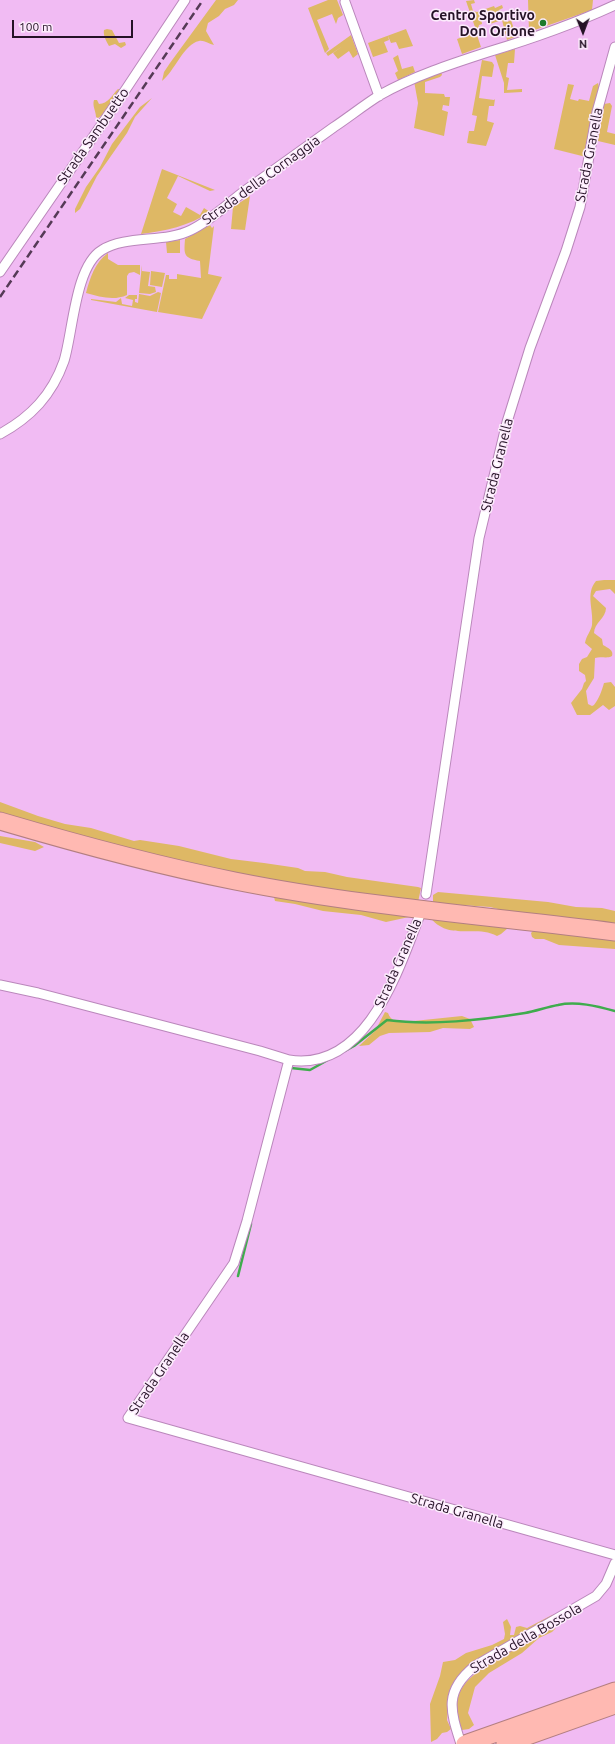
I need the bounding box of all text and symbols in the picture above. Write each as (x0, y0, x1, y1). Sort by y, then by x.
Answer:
place label: Centro Sportivo Don Orione (430, 7, 535, 40)
scale bar (14, 12, 135, 38)
north arrow (563, 12, 603, 52)
marker: Centro Sportivo Don Orione (538, 18, 548, 28)
text: 100 m (19, 20, 52, 33)
text: N (579, 38, 587, 50)
street label: Strada Sambuetto (54, 85, 132, 187)
street label: Strada Granella (572, 106, 606, 204)
street label: Strada della Cornaggia (199, 132, 323, 228)
street label: Strada Granella (477, 416, 517, 514)
street label: Strada Granella (371, 916, 425, 1010)
street label: Strada Granella (125, 1329, 193, 1417)
street label: Strada Granella (409, 1490, 505, 1532)
street label: Strada della Bossola (467, 1599, 585, 1677)

